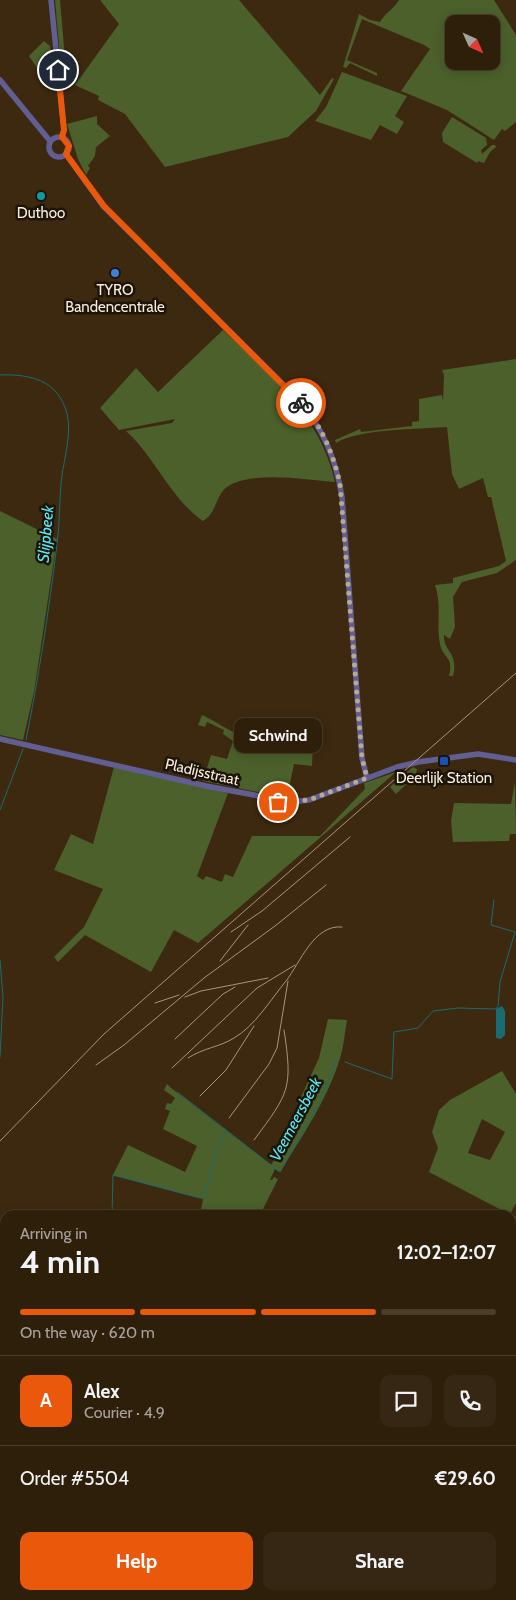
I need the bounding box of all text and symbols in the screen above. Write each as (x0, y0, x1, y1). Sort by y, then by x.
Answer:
north arrow (445, 15, 500, 70)
map controls (445, 15, 500, 70)
pin (37, 49, 79, 91)
icon: home (44, 56, 72, 84)
marker: Duthoo (35, 190, 47, 202)
place label: Duthoo (17, 204, 65, 222)
marker: TYRO Bandencentrale (109, 267, 121, 279)
place label: TYRO Bandencentrale (65, 281, 165, 316)
courier (276, 378, 326, 428)
icon: bike (287, 389, 315, 417)
water label: Slijpbeek (34, 504, 58, 563)
callout: Schwind (234, 717, 322, 752)
text: Schwind (249, 726, 307, 745)
street label: Pladijsstraat (163, 755, 241, 789)
marker: Deerlijk Station (438, 755, 450, 767)
place label: Deerlijk Station (396, 769, 492, 787)
pin (257, 781, 299, 823)
icon: bag (264, 788, 292, 816)
water label: Veemeersbeek (265, 1073, 326, 1164)
text: Arriving in (20, 1224, 87, 1243)
text: 12:02–12:07 (397, 1241, 496, 1264)
text: 4 min (20, 1242, 100, 1281)
text: On the way · 620 m (20, 1323, 155, 1342)
button: chat (380, 1375, 432, 1427)
button: phone (444, 1375, 496, 1427)
text: Alex (84, 1380, 120, 1403)
text: A (40, 1389, 52, 1412)
text: Courier · 4.9 (84, 1403, 165, 1422)
text: Order #5504 (20, 1467, 129, 1490)
text: €29.60 (435, 1467, 496, 1490)
button: Help (20, 1532, 253, 1590)
button: Share (263, 1532, 496, 1590)

